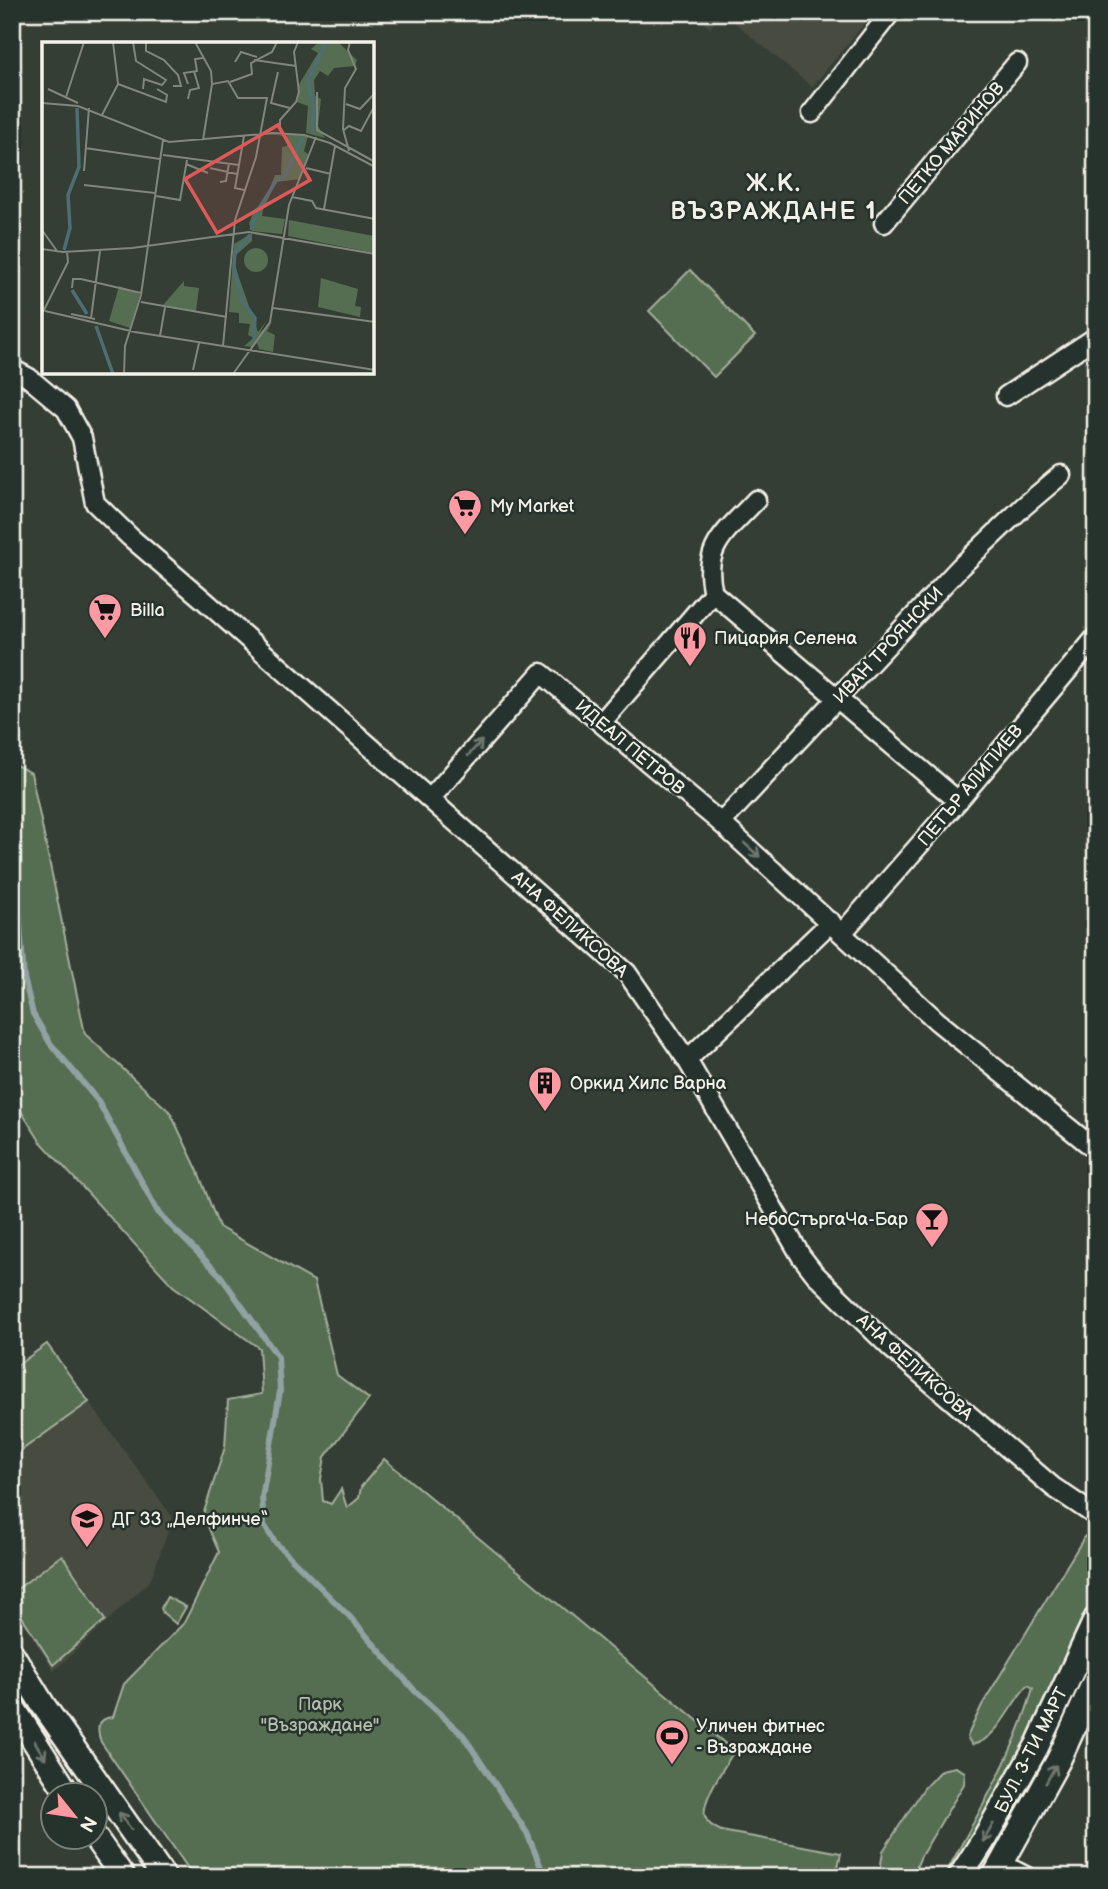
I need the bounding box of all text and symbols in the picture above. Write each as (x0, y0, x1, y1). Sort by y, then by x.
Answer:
inset map (42, 42, 374, 374)
street label: ПЕТКО МАРИНОВ (894, 78, 1009, 209)
district label: Ж.К. ВЪЗРАЖДАНЕ 1 (670, 169, 878, 226)
supermarket icon: My Market (446, 487, 484, 536)
place label: My Market (490, 496, 575, 517)
street label: ИВАН ТРОЯНСКИ (829, 583, 948, 708)
supermarket icon: Billa (86, 591, 124, 640)
place label: Billa (130, 600, 165, 621)
restaurant icon: Пицария Селена (671, 619, 709, 668)
place label: Пицария Селена (714, 628, 857, 649)
street label: ИДЕАЛ ПЕТРОВ (571, 695, 689, 799)
street label: ПЕТЪР АЛИПИЕВ (914, 720, 1027, 850)
one-way arrow (467, 739, 483, 757)
one-way arrow (743, 842, 761, 858)
street label: АНА ФЕЛИКСОВА (506, 866, 632, 982)
building icon: Оркид Хилс Варна (526, 1064, 564, 1113)
place label: Оркид Хилс Варна (570, 1073, 727, 1094)
bar icon: НебоСтъргаЧа-Бар (913, 1200, 951, 1249)
place label: НебоСтъргаЧа-Бар (745, 1209, 908, 1230)
street label: АНА ФЕЛИКСОВА (851, 1309, 977, 1425)
school or university icon: ДГ 33 „Делфинче“ (68, 1500, 106, 1549)
place label: ДГ 33 „Делфинче“ (112, 1509, 268, 1530)
street label: БУЛ. 3-ТИ МАРТ (991, 1683, 1072, 1817)
park label: Парк "Възраждане" (261, 1694, 379, 1736)
place label: Уличен фитнес - Възраждане (696, 1716, 825, 1758)
sports icon: Уличен фитнес - Възраждане (653, 1717, 691, 1766)
one-way arrow (33, 1740, 48, 1759)
one-way arrow (1045, 1764, 1058, 1785)
north arrow (38, 1780, 108, 1850)
text: N (74, 1812, 101, 1836)
one-way arrow (118, 1812, 132, 1831)
one-way arrow (981, 1822, 995, 1842)

